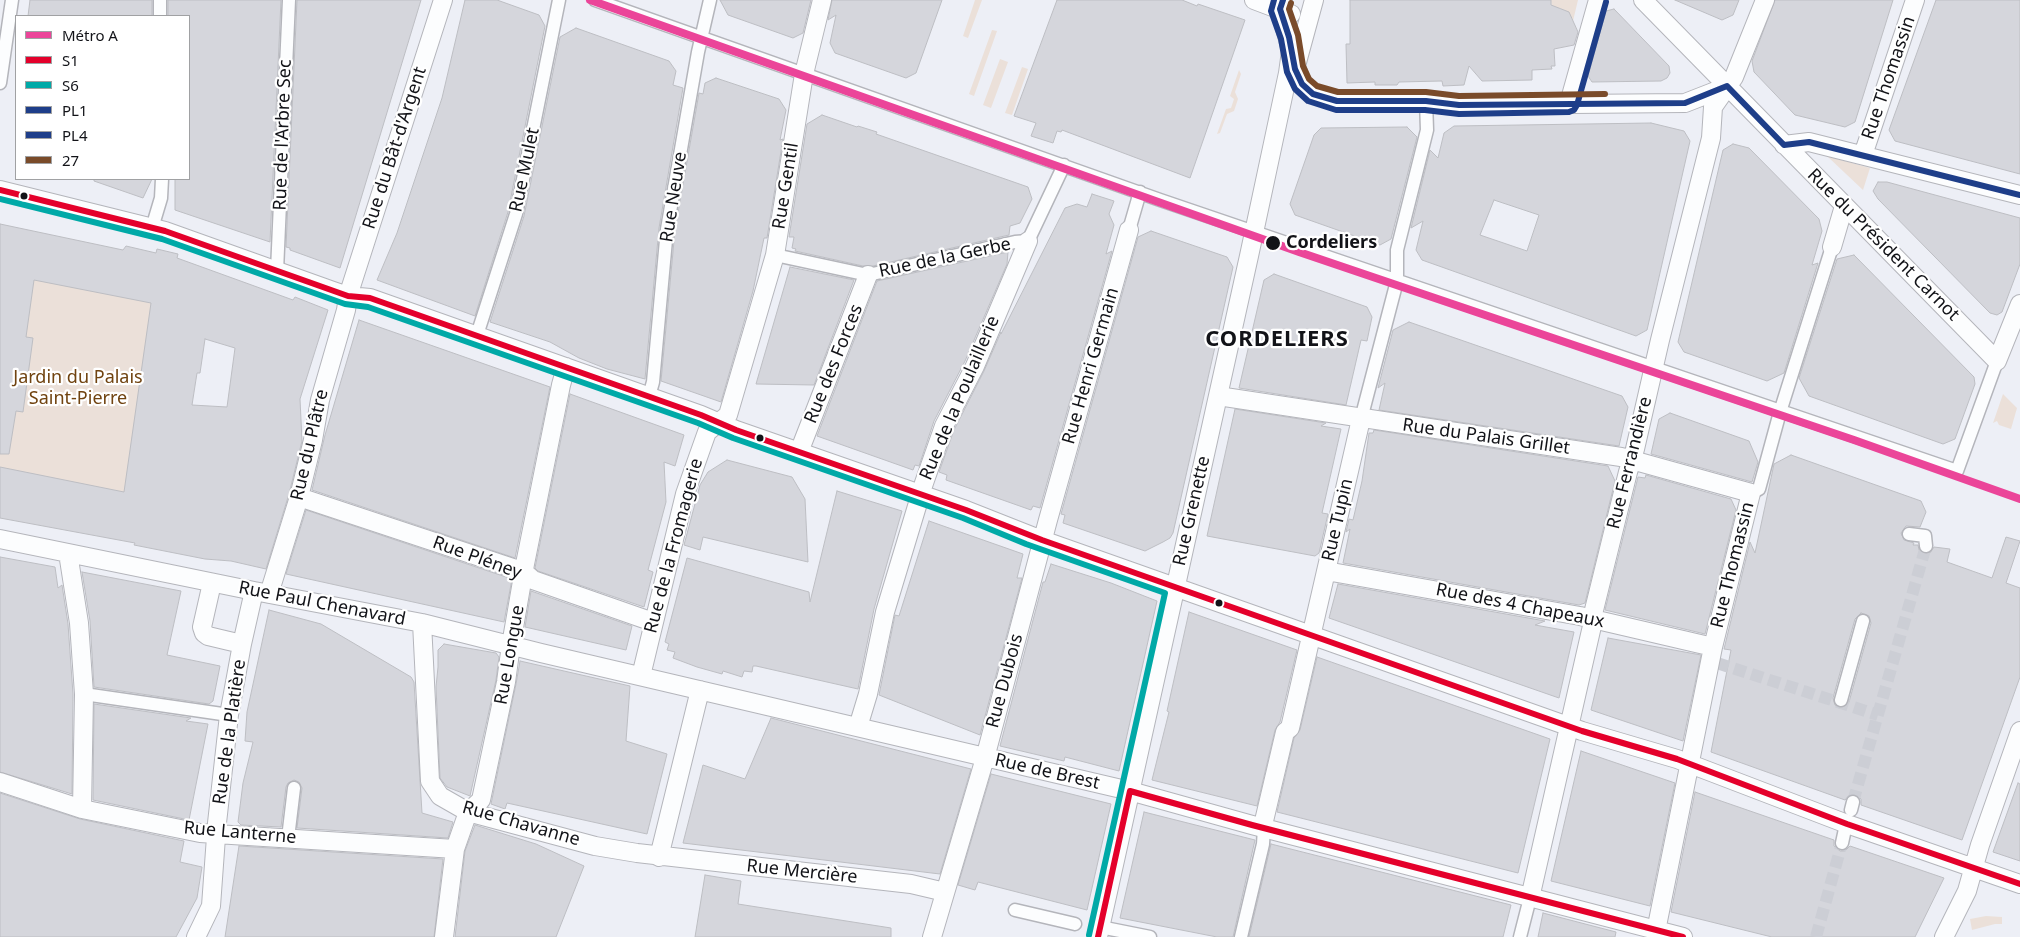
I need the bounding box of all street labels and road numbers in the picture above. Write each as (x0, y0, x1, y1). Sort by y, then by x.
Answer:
street label: Rue Thomassin (1858, 13, 1920, 143)
street label: Rue de l'Arbre Sec (270, 59, 296, 211)
street label: Rue du Bât-d'Argent (359, 64, 431, 232)
street label: Rue Mulet (506, 126, 544, 214)
street label: Rue Gentil (769, 141, 803, 231)
street label: Rue Neuve (656, 150, 692, 244)
street label: Rue du Président Carnot (1802, 164, 1964, 326)
street label: Rue de la Gerbe (877, 233, 1013, 283)
street label: Rue Henri Germain (1058, 285, 1124, 447)
street label: Rue des Forces (800, 301, 868, 427)
street label: Rue de la Poulaillerie (916, 313, 1004, 483)
street label: Rue du Plâtre (287, 387, 333, 503)
street label: Rue Ferrandière (1603, 395, 1657, 531)
street label: Rue du Palais Grillet (1401, 415, 1571, 459)
street label: Rue Grenette (1169, 454, 1215, 568)
street label: Rue de la Fromagerie (640, 456, 708, 636)
street label: Rue Tupin (1318, 477, 1358, 563)
street label: Rue Thomassin (1707, 500, 1759, 630)
street label: Rue Pléney (430, 532, 524, 584)
street label: Rue Paul Chenavard (237, 577, 407, 631)
street label: Rue des 4 Chapeaux (1434, 579, 1606, 633)
street label: Rue Longue (491, 603, 529, 707)
street label: Rue Dubois (982, 632, 1028, 730)
street label: Rue de la Platière (209, 658, 251, 806)
street label: Rue de Brest (992, 749, 1102, 795)
street label: Rue Chavanne (460, 797, 582, 851)
street label: Rue Lanterne (183, 817, 297, 849)
street label: Rue Mercière (745, 855, 859, 889)

